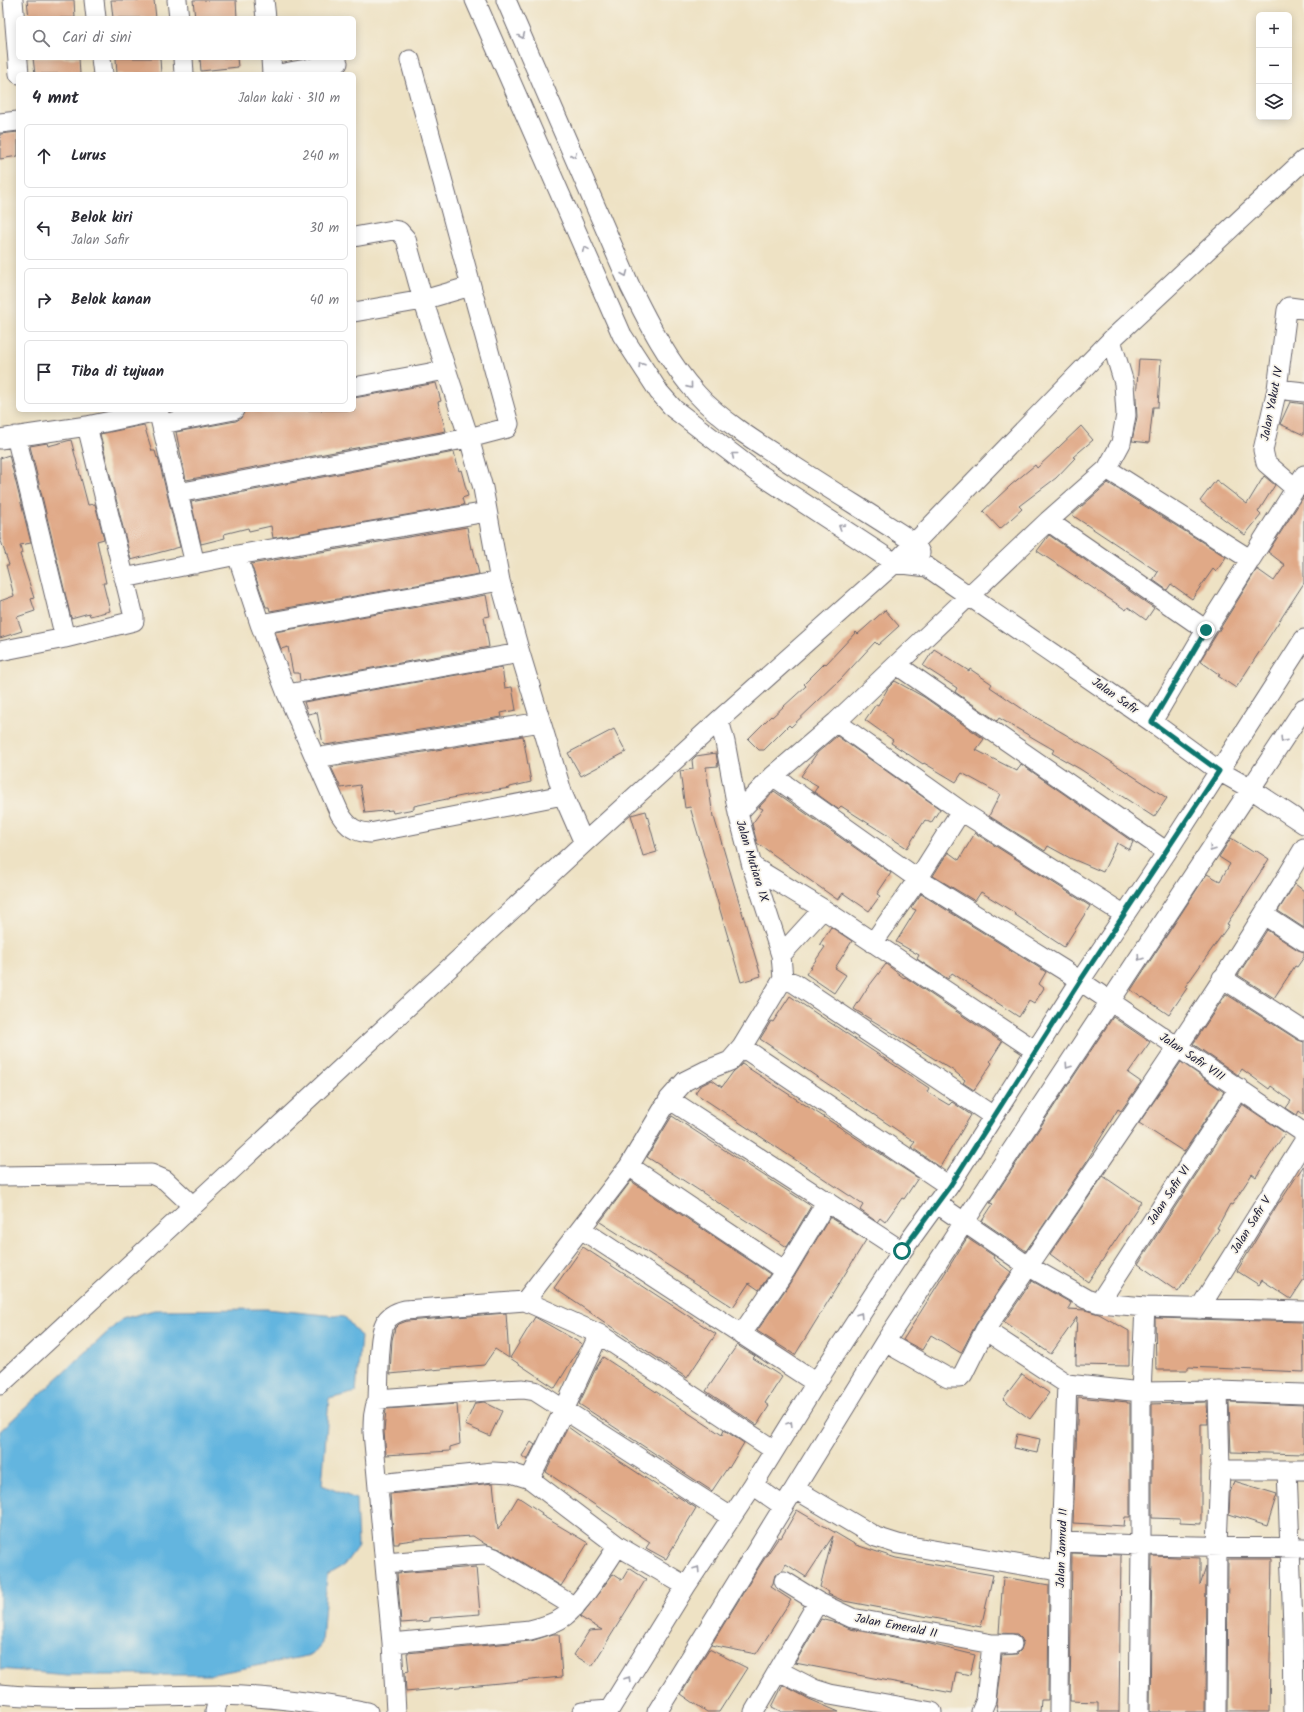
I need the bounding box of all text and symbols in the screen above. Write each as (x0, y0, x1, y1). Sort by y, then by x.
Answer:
map controls (1256, 12, 1292, 120)
button: + (1256, 12, 1292, 48)
search box (16, 16, 356, 60)
text: Cari di sini (62, 26, 131, 50)
icon: search (30, 27, 52, 49)
one-way arrow (517, 31, 525, 39)
button: − (1256, 48, 1292, 84)
button: layers (1256, 84, 1292, 120)
text: 4 mnt (32, 85, 79, 112)
text: Jalan kaki · 310 m (238, 88, 340, 109)
text: Lurus (71, 144, 106, 168)
icon: ahead (33, 145, 55, 167)
text: 240 m (302, 146, 339, 167)
one-way arrow (569, 152, 577, 159)
text: Belok kiri (71, 206, 132, 230)
icon: left (33, 217, 55, 239)
text: 30 m (310, 218, 339, 239)
text: Jalan Safir (71, 230, 129, 251)
one-way arrow (581, 245, 589, 252)
one-way arrow (620, 270, 628, 278)
text: Belok kanan (71, 288, 151, 312)
icon: right (33, 289, 55, 311)
text: 40 m (310, 290, 339, 311)
text: Tiba di tujuan (71, 360, 164, 384)
icon: arrive (33, 361, 55, 383)
one-way arrow (638, 362, 646, 369)
street label: Jalan Yakut IV (1256, 364, 1289, 442)
one-way arrow (686, 382, 693, 389)
one-way arrow (731, 452, 738, 459)
one-way arrow (839, 525, 846, 532)
route end (1197, 621, 1215, 639)
street label: Jalan Safir (1088, 673, 1143, 720)
one-way arrow (1281, 736, 1288, 743)
street label: Jalan Mutiara IX (730, 818, 774, 905)
one-way arrow (1209, 845, 1217, 852)
one-way arrow (1137, 954, 1145, 961)
street label: Jalan Safir VIII (1155, 1028, 1229, 1086)
one-way arrow (1065, 1062, 1073, 1069)
street label: Jalan Safir VI (1142, 1161, 1196, 1229)
street label: Jalan Safir V (1226, 1191, 1277, 1257)
route start (893, 1242, 911, 1260)
one-way arrow (855, 1312, 863, 1319)
one-way arrow (785, 1421, 793, 1428)
street label: Jalan Jamrud II (1051, 1508, 1073, 1588)
one-way arrow (693, 1566, 700, 1573)
street label: Jalan Emerald II (853, 1609, 939, 1643)
one-way arrow (623, 1676, 631, 1683)

